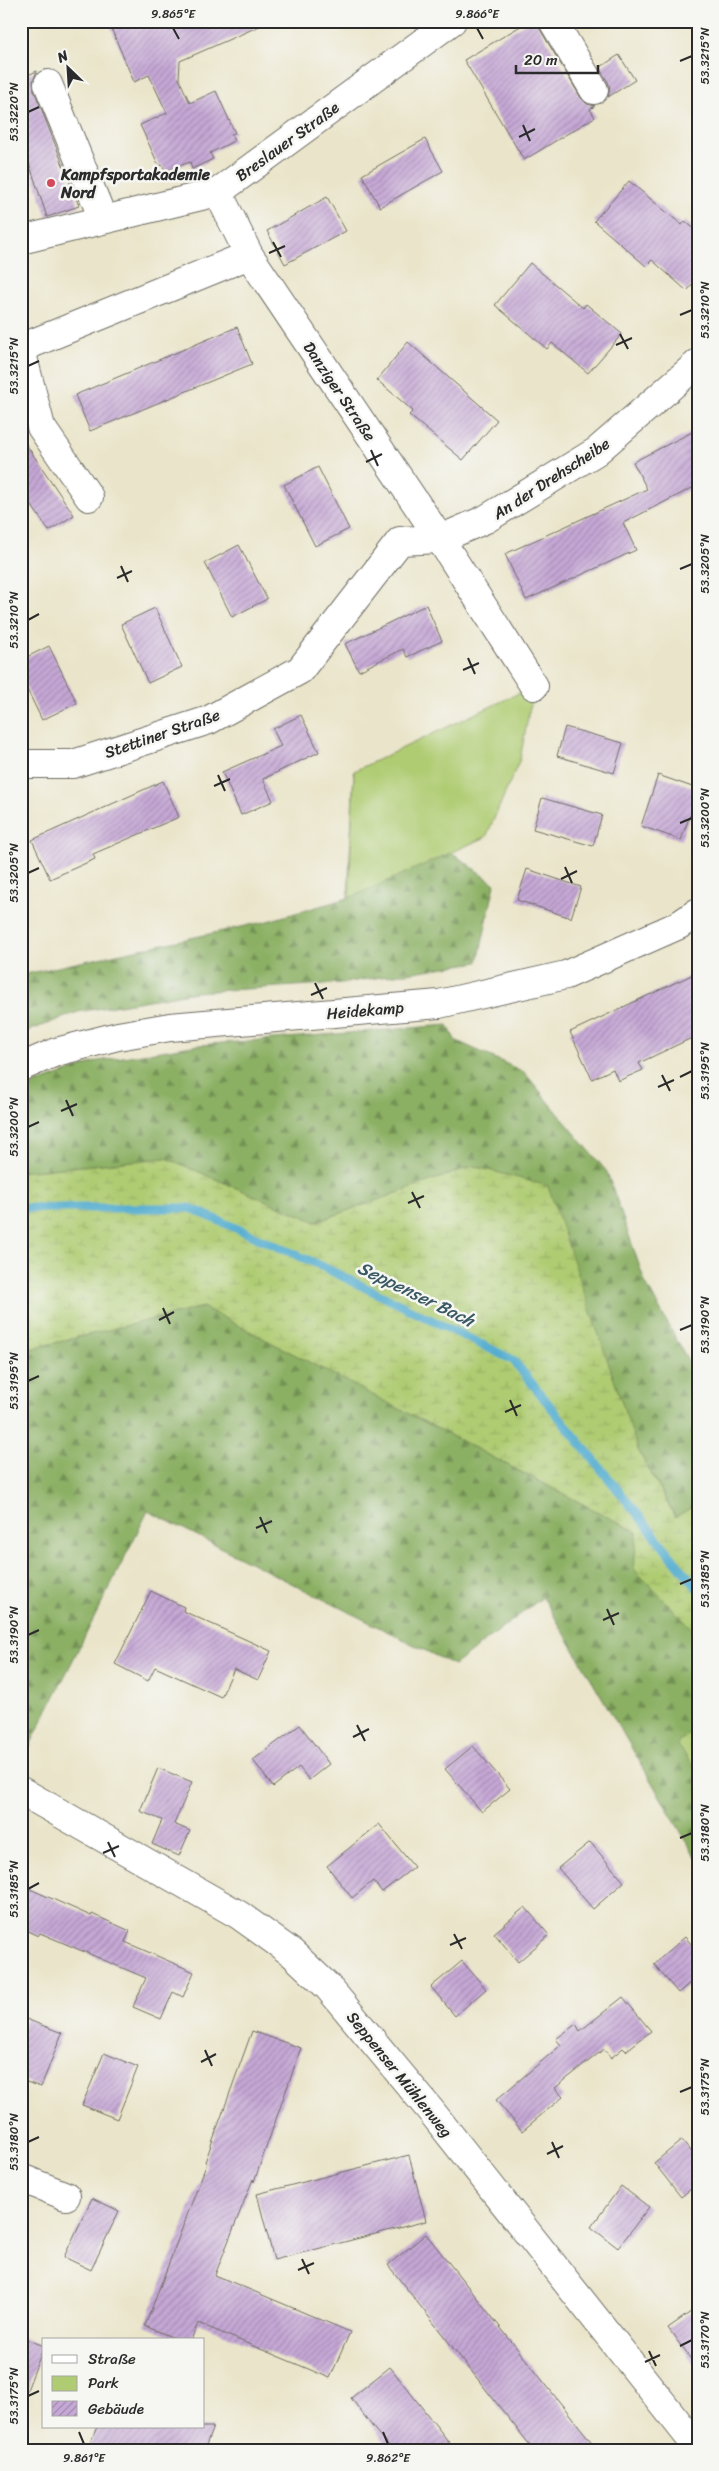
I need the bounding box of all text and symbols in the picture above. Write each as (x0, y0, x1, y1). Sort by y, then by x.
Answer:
text: 9.865°E (151, 3, 196, 25)
text: 9.866°E (455, 3, 500, 25)
text: 53.3215°N (694, 27, 716, 85)
north arrow (42, 42, 92, 92)
scale bar (516, 42, 599, 74)
text: N (52, 43, 73, 70)
text: 20 m (524, 47, 558, 73)
text: 53.3220°N (3, 82, 25, 142)
street label: Breslauer Straße (229, 93, 346, 189)
place label: Kampfsportakademie Nord (60, 160, 211, 207)
marker: Kampfsportakademie Nord (45, 177, 57, 189)
text: 53.3210°N (694, 281, 716, 339)
street label: Danziger Straße (295, 335, 384, 447)
text: 53.3215°N (3, 337, 25, 395)
street label: An der Drehscheibe (486, 429, 616, 528)
text: 53.3205°N (694, 534, 716, 594)
text: 53.3210°N (3, 591, 25, 649)
street label: Stettiner Straße (100, 700, 224, 767)
text: 53.3200°N (694, 787, 716, 848)
text: 53.3205°N (3, 843, 25, 903)
street label: Heidekamp (325, 993, 405, 1028)
text: 53.3195°N (694, 1042, 716, 1100)
text: 53.3200°N (3, 1096, 25, 1157)
water label: Seppenser Bach (352, 1252, 481, 1337)
text: 53.3190°N (694, 1295, 716, 1354)
text: 53.3195°N (3, 1352, 25, 1410)
text: 53.3185°N (694, 1550, 716, 1608)
text: 53.3190°N (3, 1605, 25, 1664)
text: 53.3180°N (694, 1804, 716, 1862)
text: 53.3185°N (3, 1860, 25, 1918)
street label: Seppenser Mühlenweg (339, 2004, 460, 2144)
text: 53.3175°N (694, 2058, 716, 2115)
text: 53.3180°N (3, 2113, 25, 2171)
text: 53.3170°N (694, 2311, 716, 2369)
legend (42, 2338, 205, 2428)
text: Straße (88, 2346, 136, 2372)
text: 53.3175°N (3, 2367, 25, 2424)
text: Park (88, 2370, 119, 2396)
text: Gebäude (88, 2396, 144, 2422)
text: 9.861°E (63, 2447, 106, 2469)
text: 9.862°E (366, 2447, 411, 2469)

